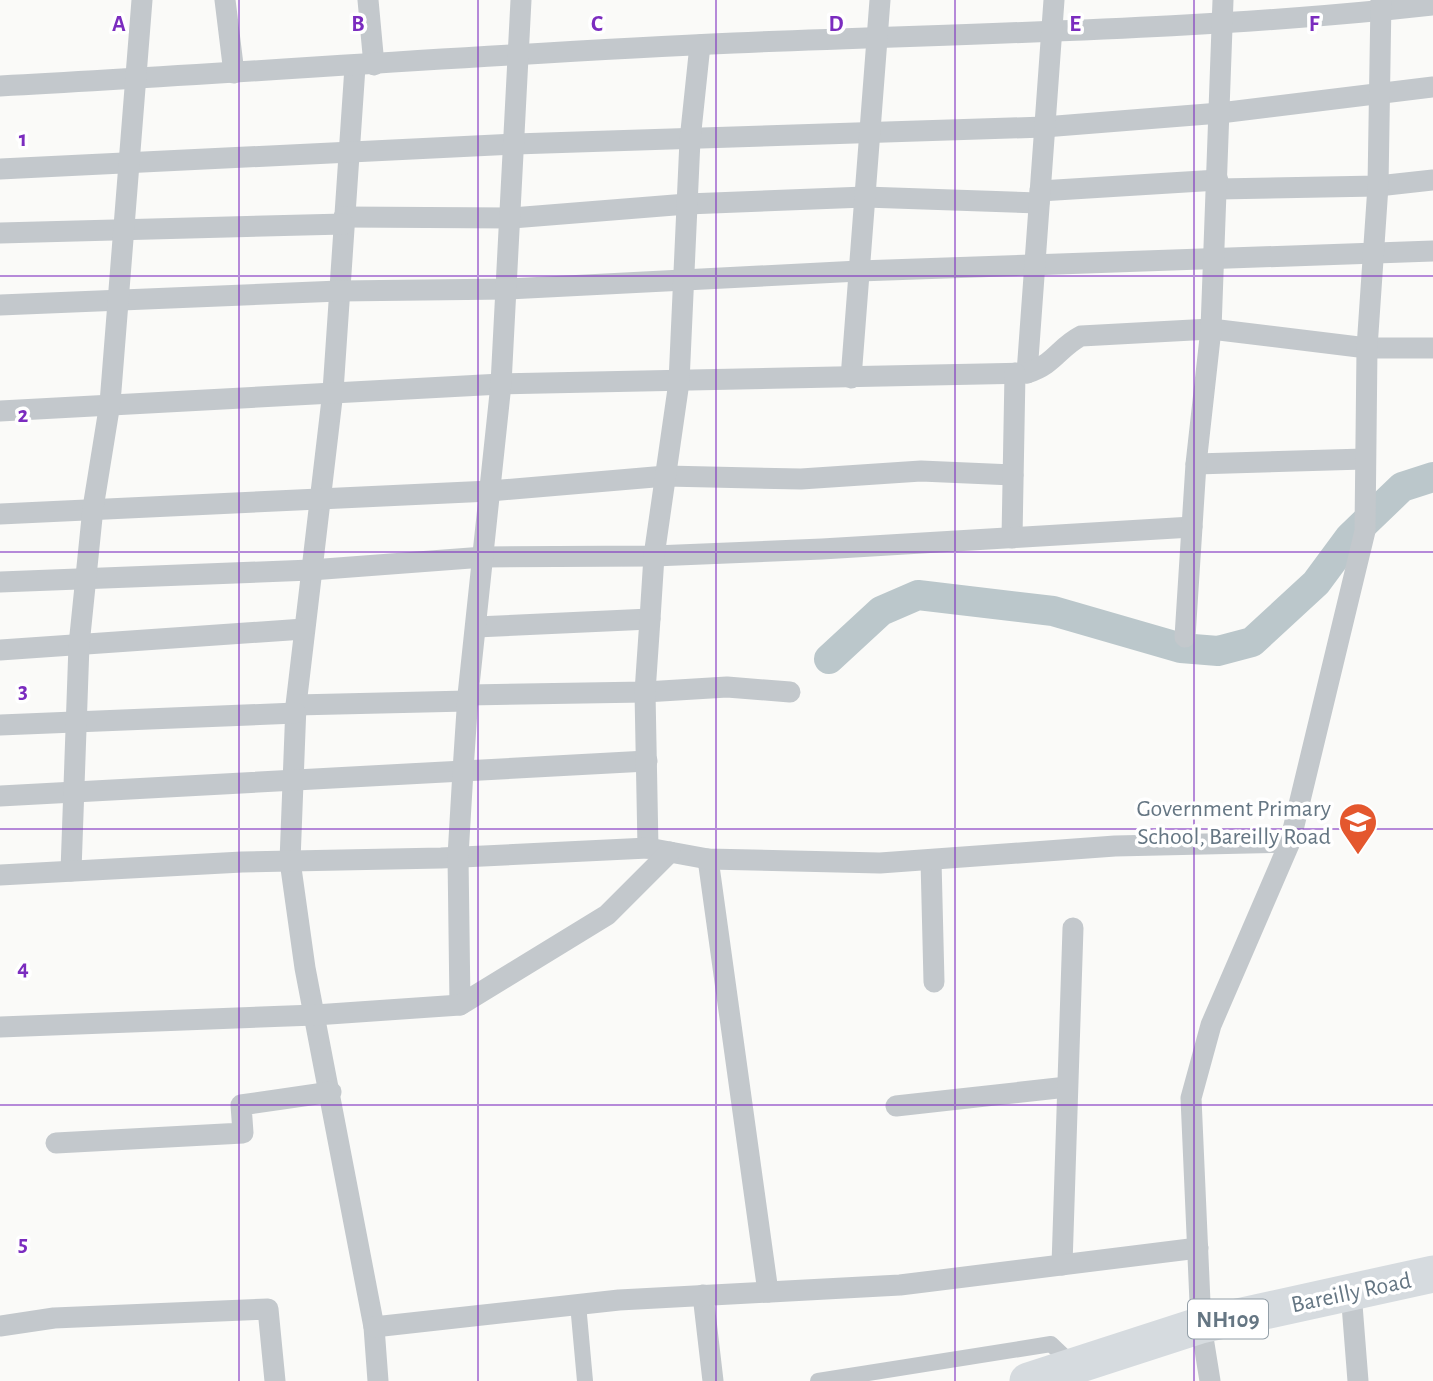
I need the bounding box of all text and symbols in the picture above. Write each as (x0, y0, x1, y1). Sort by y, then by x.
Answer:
text: A (112, 13, 126, 36)
text: B (351, 13, 365, 36)
text: C (591, 13, 603, 36)
text: D (828, 13, 844, 36)
text: E (1069, 13, 1081, 36)
text: F (1309, 13, 1320, 36)
text: 1 (19, 128, 27, 151)
text: 2 (18, 404, 29, 427)
text: 3 (18, 680, 28, 703)
place label: Government Primary School, Bareilly Road (1137, 797, 1331, 849)
school or university icon: Government Primary School, Bareilly Road (1337, 801, 1379, 856)
text: 4 (17, 957, 29, 980)
text: 5 (18, 1233, 28, 1256)
street label: Bareilly Road (1289, 1269, 1413, 1317)
road number: NH109 (1188, 1300, 1268, 1338)

